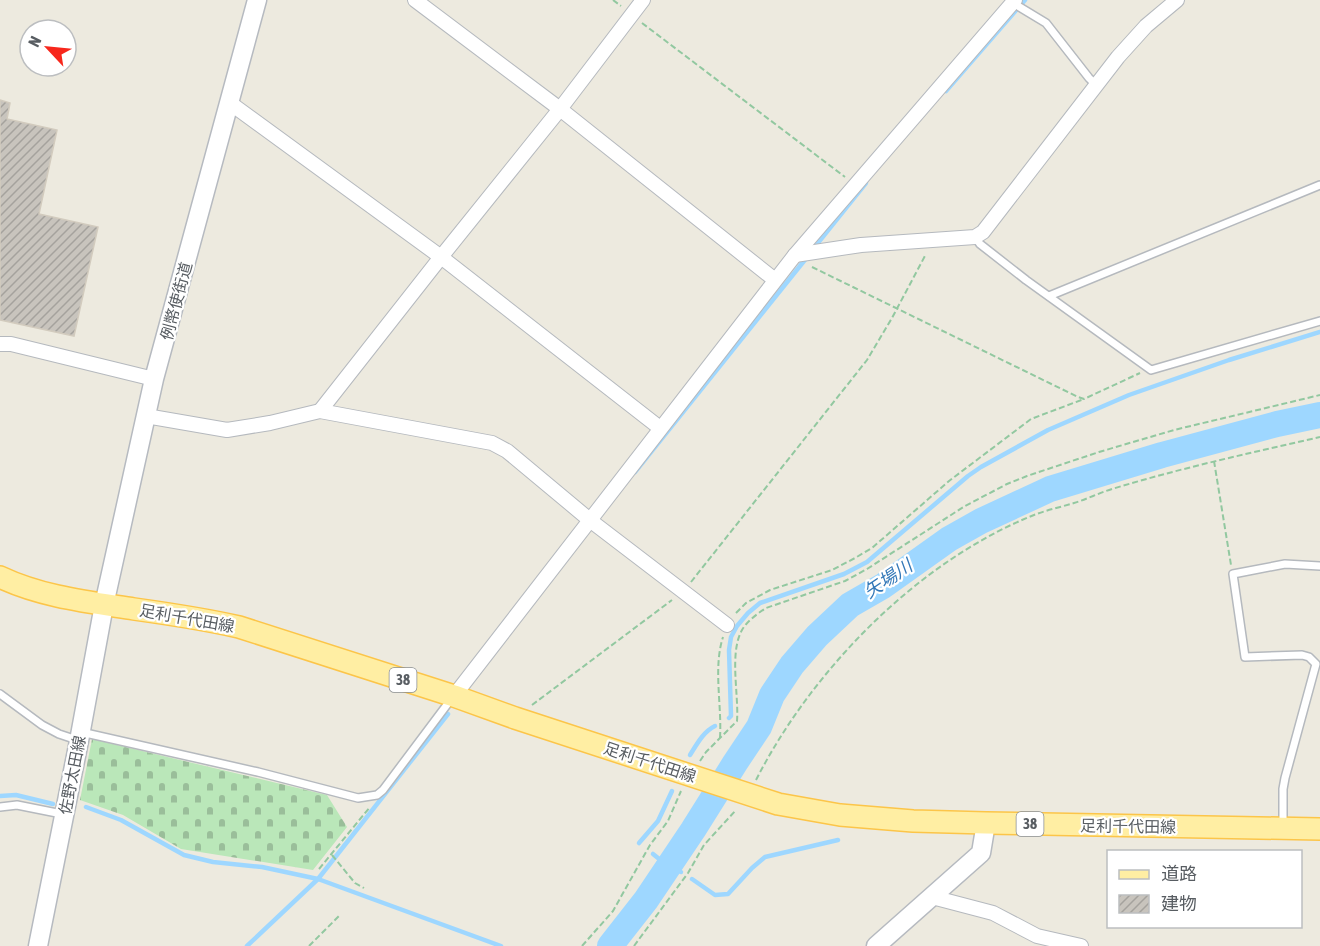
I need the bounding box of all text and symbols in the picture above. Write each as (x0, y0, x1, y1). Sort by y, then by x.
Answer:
north arrow (18, 18, 78, 78)
text: N (24, 33, 45, 50)
street label: 例幣使街道 (157, 260, 195, 342)
water label: 矢場川 (859, 554, 918, 602)
street label: 足利千代田線 (138, 601, 236, 635)
road number: 38 (390, 668, 416, 692)
street label: 佐野太田線 (56, 734, 88, 816)
street label: 足利千代田線 (602, 739, 698, 785)
road number: 38 (1016, 812, 1044, 836)
street label: 足利千代田線 (1080, 816, 1176, 836)
legend (1107, 850, 1302, 928)
text: 道路 (1161, 863, 1197, 884)
text: 建物 (1161, 893, 1197, 914)

